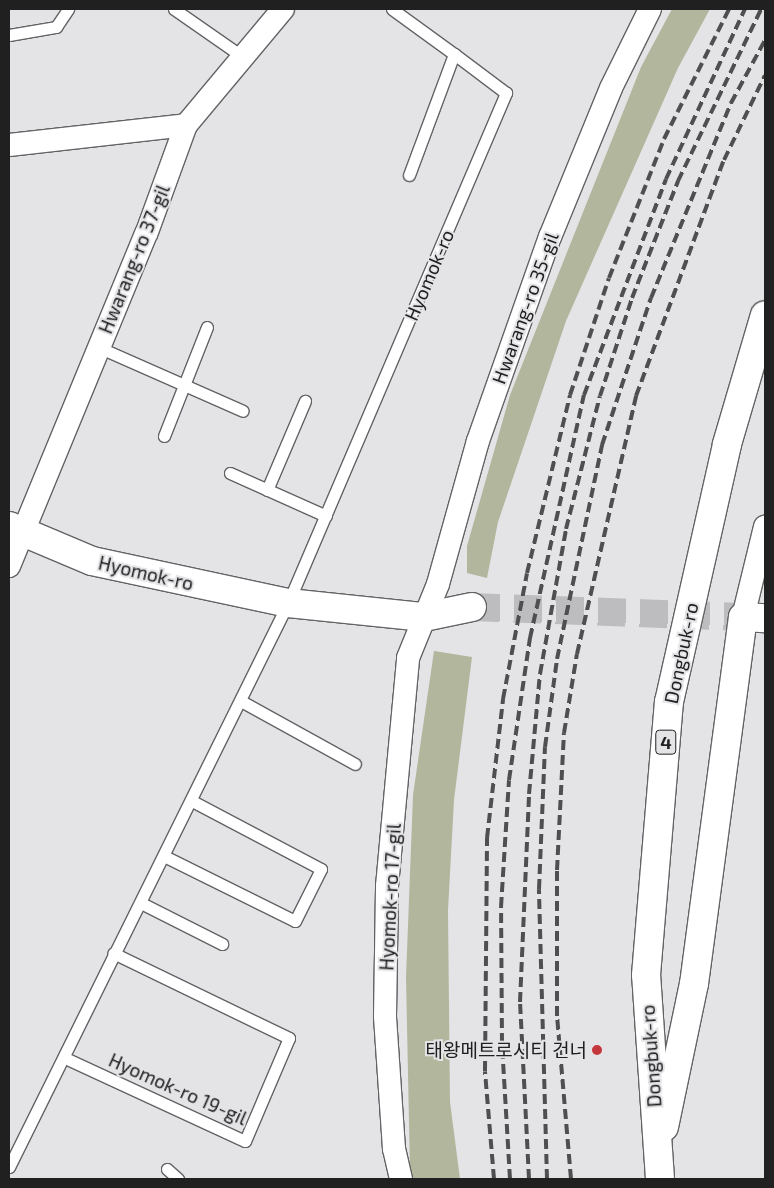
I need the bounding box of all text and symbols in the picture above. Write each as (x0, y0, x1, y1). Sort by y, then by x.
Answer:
street label: Hwarang-ro 37-gil (94, 181, 174, 337)
street label: Hyomok-ro (400, 226, 458, 324)
street label: Hwarang-ro 35-gil (487, 229, 563, 387)
street label: Hyomok-ro (96, 551, 196, 595)
street label: Dongbuk-ro (659, 600, 703, 706)
road number: 4 (655, 726, 677, 758)
street label: Hyomok-ro 17-gil (375, 823, 405, 971)
street label: Dongbuk-ro (636, 1004, 666, 1108)
place label: 태왕메트로시티 건너 (425, 1039, 587, 1061)
marker: 태왕메트로시티 건너 (591, 1044, 603, 1056)
street label: Hyomok-ro 19-gil (105, 1048, 251, 1130)

